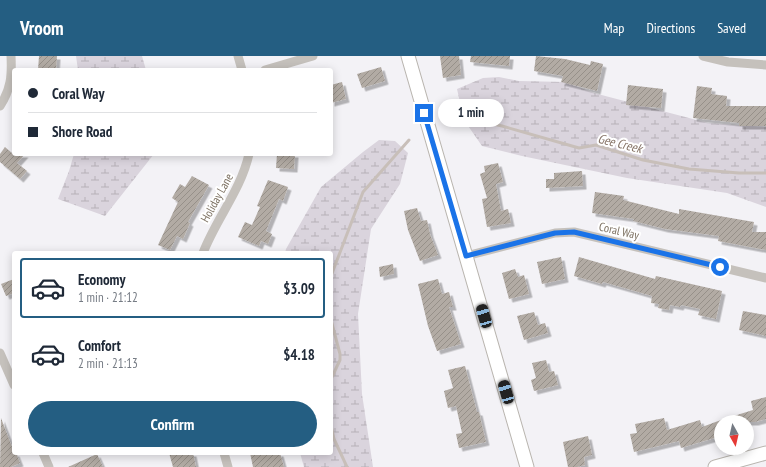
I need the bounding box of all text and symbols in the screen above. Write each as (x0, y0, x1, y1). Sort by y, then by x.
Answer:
text: Vroom (20, 16, 64, 40)
text: Map (604, 19, 624, 37)
text: Directions (646, 19, 695, 37)
text: Saved (717, 19, 746, 37)
text: Coral Way (52, 84, 104, 103)
callout: 1 min (438, 99, 504, 127)
route end (415, 104, 433, 122)
text: 1 min (458, 104, 484, 121)
text: Shore Road (52, 122, 112, 141)
water label: Gee Creek (596, 130, 646, 158)
street label: Holiday Lane (197, 171, 236, 225)
street label: Coral Way (598, 219, 641, 242)
route start (711, 258, 729, 276)
icon: car (30, 270, 66, 306)
text: Economy (78, 270, 126, 289)
text: $3.09 (283, 279, 315, 298)
text: 1 min · 21:12 (78, 289, 138, 306)
car (475, 303, 493, 329)
icon: car (30, 336, 66, 372)
text: Comfort (78, 336, 121, 355)
text: $4.18 (283, 345, 315, 364)
text: 2 min · 21:13 (78, 355, 138, 372)
car (497, 379, 515, 405)
button: Confirm (28, 401, 317, 447)
north arrow (714, 415, 754, 455)
map controls (714, 415, 754, 455)

